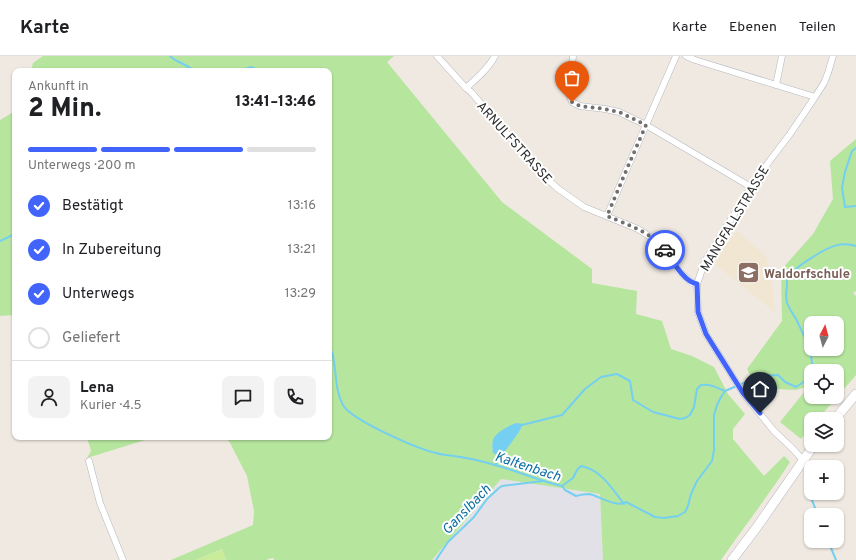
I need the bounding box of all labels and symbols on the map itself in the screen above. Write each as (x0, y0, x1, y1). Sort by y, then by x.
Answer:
pin (555, 61, 589, 102)
street label: ARNULFSTRASSE (472, 99, 555, 188)
street label: MANGFALLSTRASSE (698, 163, 774, 275)
courier (645, 230, 685, 270)
school or university icon: Waldorfschule (735, 260, 761, 286)
place label: Waldorfschule (764, 267, 850, 283)
north arrow (804, 316, 844, 356)
pin (743, 372, 777, 413)
water label: Kaltenbach (492, 449, 563, 486)
water label: Ganslbach (439, 481, 495, 539)

